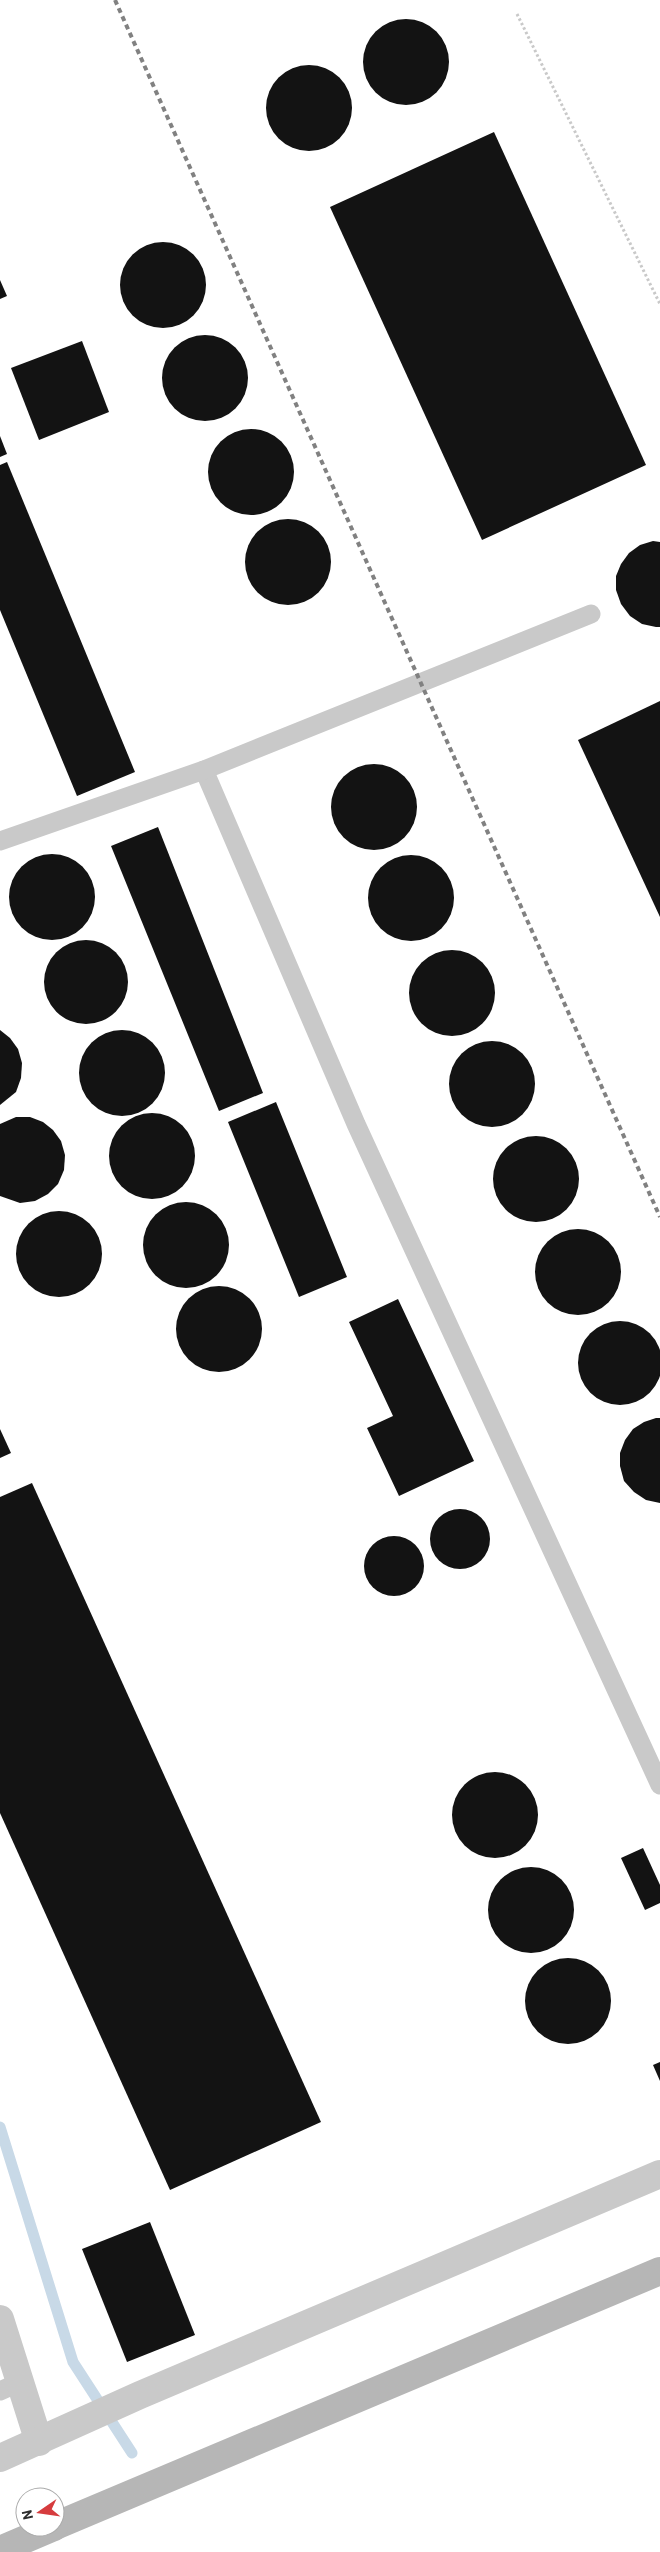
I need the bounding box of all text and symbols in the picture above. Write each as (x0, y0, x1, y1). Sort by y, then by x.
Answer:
north arrow (15, 2487, 65, 2537)
text: N (18, 2509, 36, 2521)

